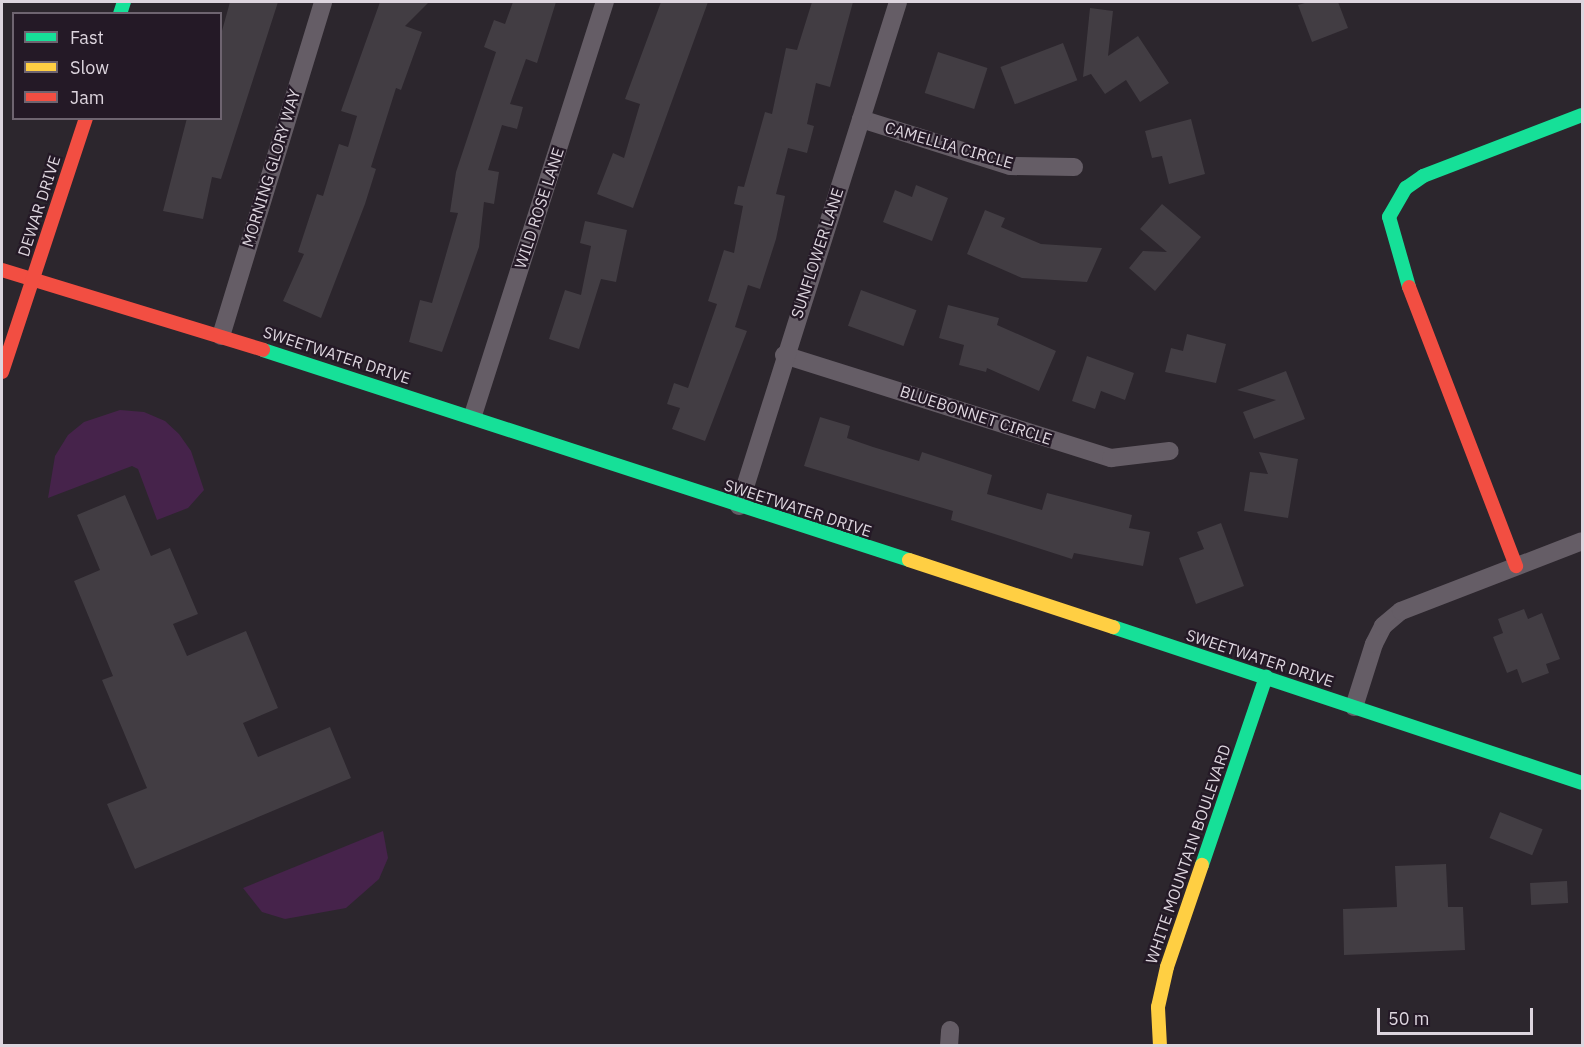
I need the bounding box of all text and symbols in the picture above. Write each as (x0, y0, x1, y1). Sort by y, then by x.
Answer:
legend (12, 12, 222, 120)
text: Fast (70, 26, 104, 49)
text: Slow (70, 56, 109, 79)
text: Jam (70, 86, 105, 109)
street label: MORNING GLORY WAY (238, 87, 304, 249)
street label: CAMELLIA CIRCLE (883, 117, 1015, 173)
street label: WILD ROSE LANE (510, 145, 568, 271)
street label: DEWAR DRIVE (14, 153, 64, 259)
street label: SUNFLOWER LANE (787, 185, 847, 321)
street label: SWEETWATER DRIVE (261, 322, 413, 388)
street label: BLUEBONNET CIRCLE (898, 381, 1054, 449)
street label: SWEETWATER DRIVE (722, 475, 874, 541)
street label: SWEETWATER DRIVE (1184, 625, 1336, 691)
street label: WHITE MOUNTAIN BOULEVARD (1141, 742, 1235, 966)
scale bar (1380, 996, 1536, 1034)
text: 50 m (1388, 1007, 1430, 1030)

